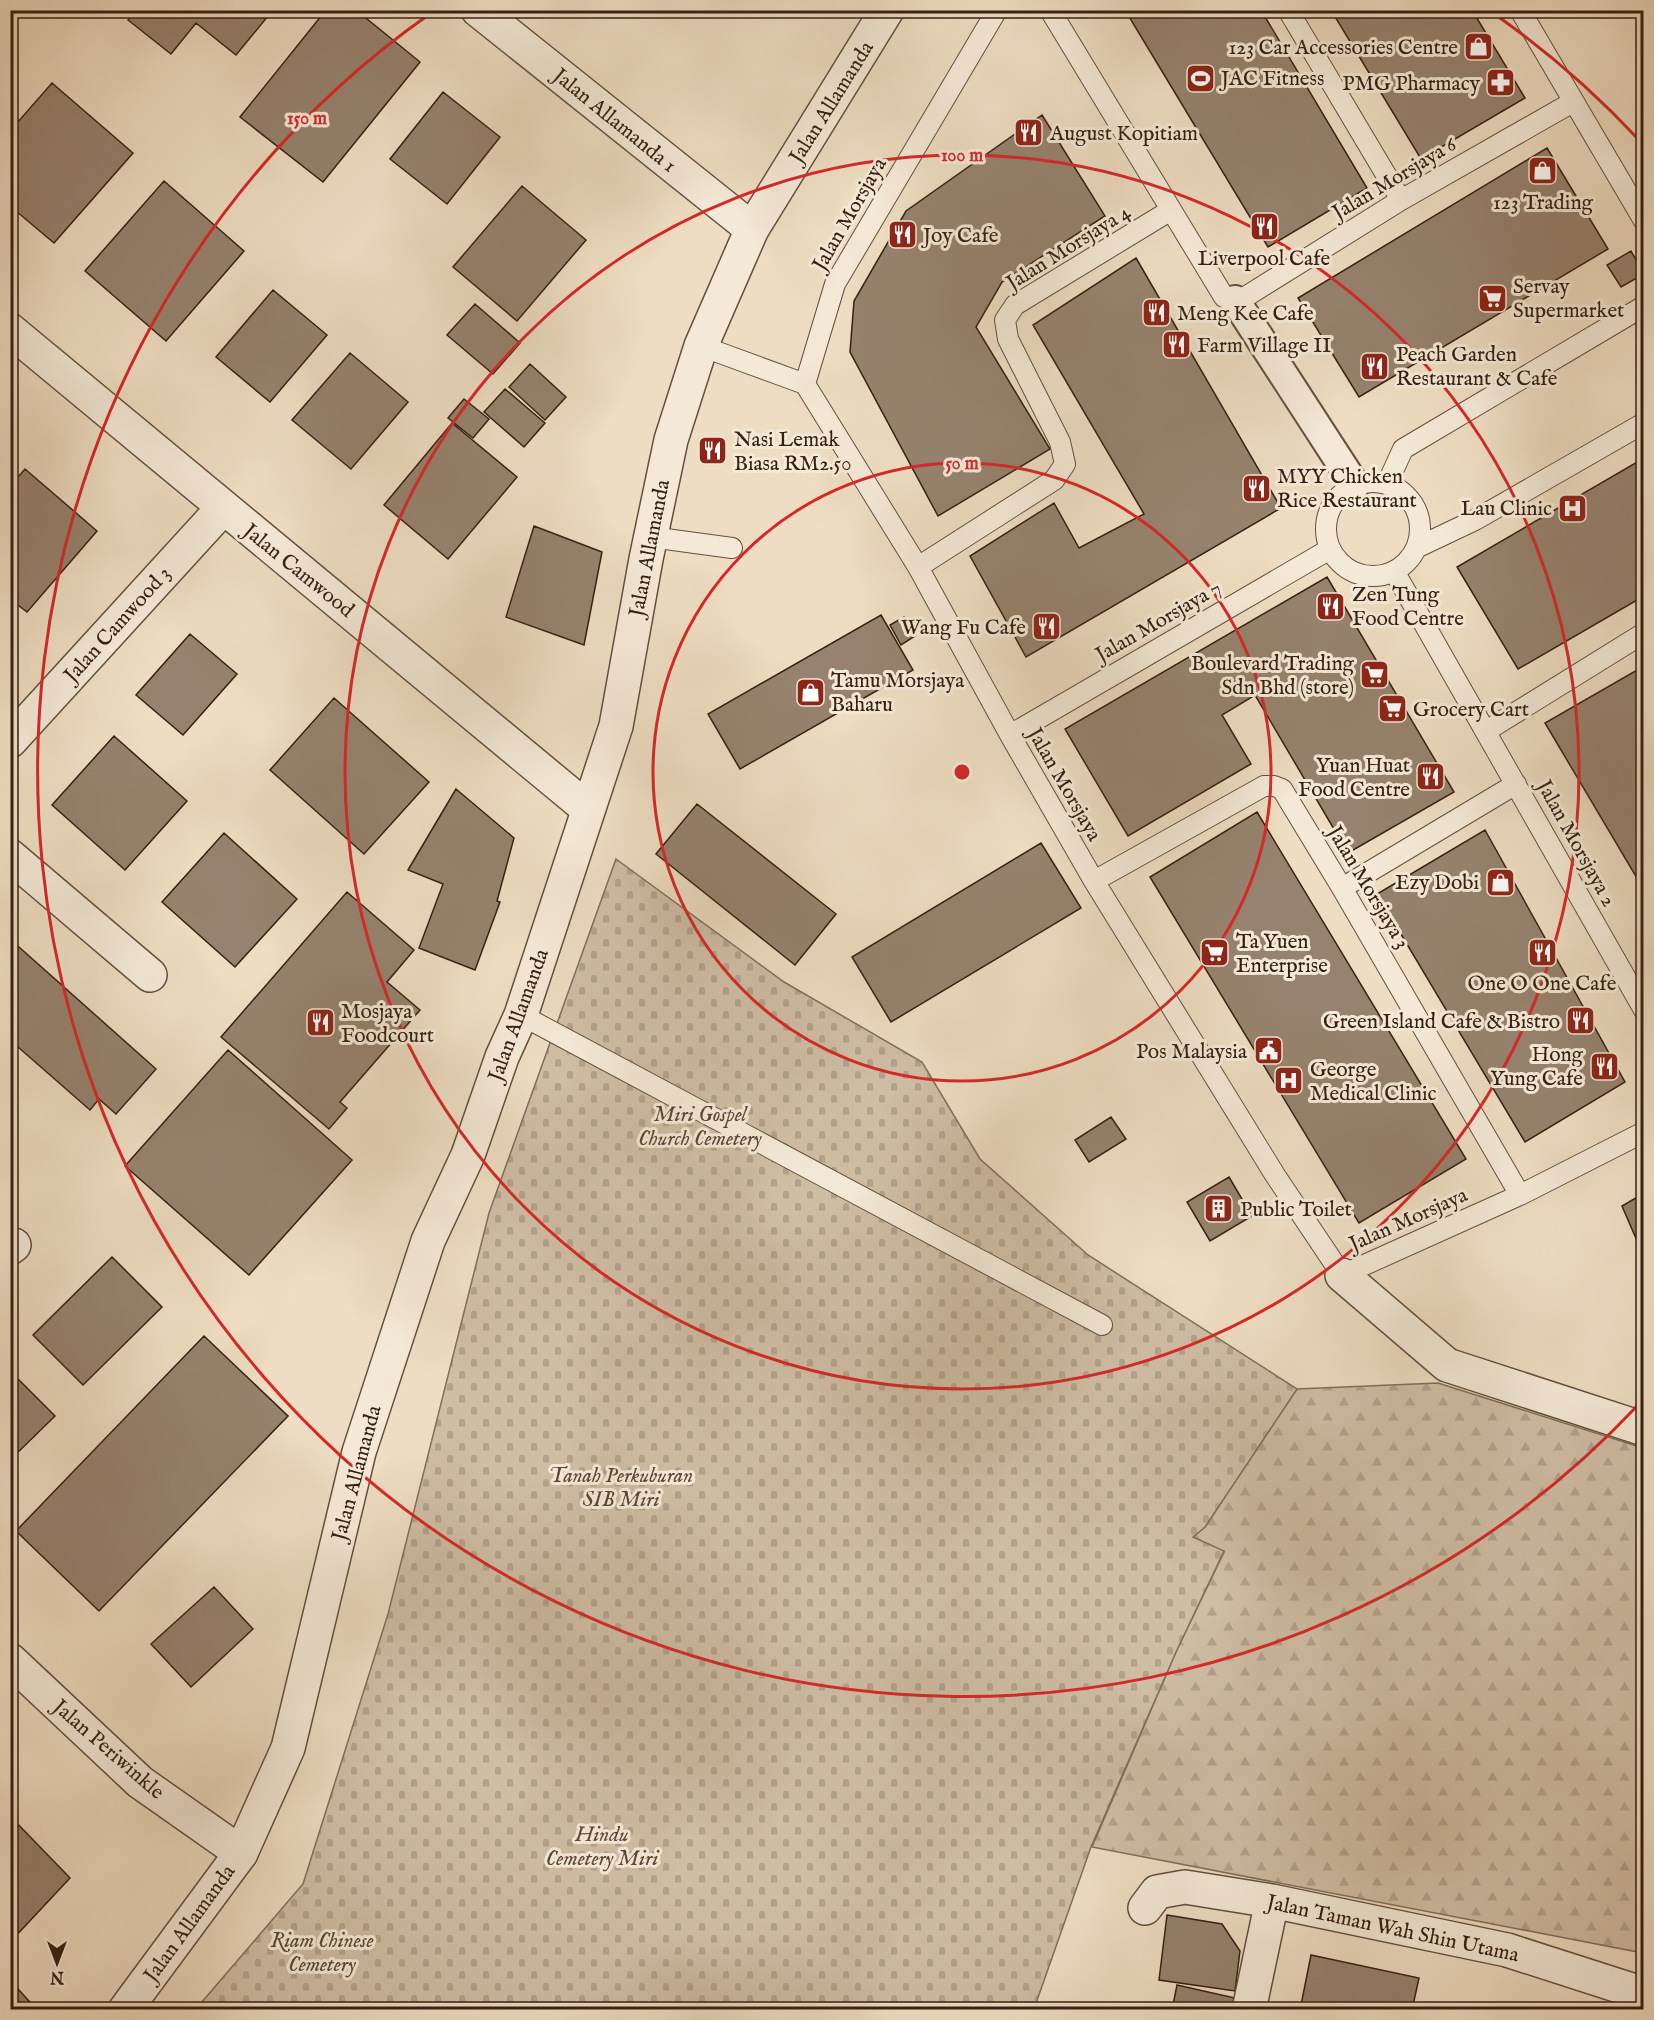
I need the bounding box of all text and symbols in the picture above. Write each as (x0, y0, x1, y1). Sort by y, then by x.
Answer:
shop icon: 123 Car Accessories Centre (1463, 31, 1495, 63)
place label: 123 Car Accessories Centre (1228, 35, 1458, 62)
street label: Jalan Allamanda (783, 36, 881, 171)
street label: Jalan Allamanda 1 (545, 62, 681, 179)
sports icon: JAC Fitness (1184, 62, 1216, 94)
place label: JAC Fitness (1219, 66, 1324, 93)
pharmacy icon: PMG Pharmacy (1485, 67, 1517, 99)
place label: PMG Pharmacy (1342, 71, 1481, 98)
text: 150 m (287, 108, 327, 131)
restaurant icon: August Kopitiam (1013, 117, 1045, 149)
place label: August Kopitiam (1049, 121, 1198, 148)
street label: Jalan Morsjaya 6 (1326, 131, 1463, 228)
text: 100 m (941, 145, 983, 168)
street label: Jalan Morsjaya (806, 152, 894, 278)
shop icon: 123 Trading (1527, 155, 1559, 187)
place label: 123 Trading (1493, 190, 1594, 217)
street label: Jalan Morsjaya 4 (1000, 199, 1137, 298)
restaurant icon: Liverpool Cafe (1248, 211, 1280, 243)
restaurant icon: Joy Cafe (886, 219, 918, 251)
place label: Joy Cafe (921, 223, 999, 250)
place label: Liverpool Cafe (1198, 246, 1331, 273)
place label: Servay Supermarket (1513, 274, 1624, 325)
supermarket icon: Servay Supermarket (1476, 282, 1508, 314)
restaurant icon: Meng Kee Cafe (1140, 297, 1172, 329)
place label: Meng Kee Cafe (1177, 301, 1314, 328)
restaurant icon: Farm Village II (1160, 329, 1192, 361)
place label: Farm Village II (1197, 333, 1331, 360)
place label: Peach Garden Restaurant & Cafe (1396, 342, 1558, 393)
restaurant icon: Peach Garden Restaurant & Cafe (1359, 350, 1391, 382)
place label: Nasi Lemak Biasa RM2.50 (734, 427, 851, 478)
restaurant icon: Nasi Lemak Biasa RM2.50 (697, 435, 729, 467)
text: 50 m (945, 453, 979, 476)
place label: MYY Chicken Rice Restaurant (1277, 464, 1417, 515)
restaurant icon: MYY Chicken Rice Restaurant (1240, 472, 1272, 504)
street label: Jalan Allamanda (624, 476, 677, 621)
hospital icon: Lau Clinic (1557, 492, 1589, 524)
place label: Lau Clinic (1460, 496, 1552, 523)
street label: Jalan Camwood (235, 517, 360, 625)
street label: Jalan Camwood 3 (57, 561, 178, 690)
street label: Jalan Morsjaya 7 (1089, 575, 1227, 670)
place label: Zen Tung Food Centre (1352, 582, 1464, 633)
restaurant icon: Zen Tung Food Centre (1315, 590, 1347, 622)
restaurant icon: Wang Fu Cafe (1031, 611, 1063, 643)
place label: Wang Fu Cafe (901, 615, 1026, 642)
place label: Boulevard Trading Sdn Bhd (store) (1191, 651, 1355, 702)
supermarket icon: Boulevard Trading Sdn Bhd (store) (1359, 659, 1391, 691)
place label: Tamu Morsjaya Baharu (831, 668, 965, 719)
shop icon: Tamu Morsjaya Baharu (794, 676, 826, 708)
supermarket icon: Grocery Cart (1376, 693, 1408, 725)
place label: Grocery Cart (1413, 697, 1529, 724)
street label: Jalan Morsjaya (1019, 721, 1108, 847)
place label: Yuan Huat Food Centre (1298, 753, 1410, 804)
restaurant icon: Yuan Huat Food Centre (1415, 761, 1447, 793)
centre of rings (952, 762, 972, 782)
street label: Jalan Morsjaya 2 (1529, 774, 1622, 912)
street label: Jalan Morsjaya 3 (1319, 819, 1415, 954)
shop icon: Ezy Dobi (1484, 866, 1516, 898)
place label: Ezy Dobi (1395, 870, 1479, 897)
place label: Ta Yuen Enterprise (1236, 929, 1328, 980)
restaurant icon: One O One Cafe (1526, 936, 1558, 968)
supermarket icon: Ta Yuen Enterprise (1199, 937, 1231, 969)
street label: Jalan Allamanda (482, 945, 556, 1087)
place label: One O One Cafe (1468, 971, 1617, 998)
place label: Mosjaya Foodcourt (341, 999, 434, 1050)
restaurant icon: Green Island Cafe & Bistro (1565, 1005, 1597, 1037)
restaurant icon: Mosjaya Foodcourt (304, 1007, 336, 1039)
place label: Green Island Cafe & Bistro (1323, 1009, 1560, 1036)
public building icon: Pos Malaysia (1252, 1035, 1284, 1067)
place label: Pos Malaysia (1136, 1039, 1248, 1066)
place label: Hong Yung Cafe (1490, 1042, 1584, 1093)
restaurant icon: Hong Yung Cafe (1588, 1050, 1620, 1082)
place label: George Medical Clinic (1310, 1057, 1436, 1108)
hospital icon: George Medical Clinic (1273, 1065, 1305, 1097)
park label: Miri Gospel Church Cemetery (638, 1102, 762, 1153)
street label: Jalan Morsjaya (1343, 1182, 1473, 1259)
building icon: Public Toilet (1203, 1193, 1235, 1225)
place label: Public Toilet (1240, 1197, 1352, 1224)
street label: Jalan Allamanda (326, 1402, 389, 1546)
park label: Tanah Perkuburan SIB Miri (549, 1463, 693, 1514)
street label: Jalan Periwinkle (45, 1693, 170, 1806)
park label: Hindu Cemetery Miri (546, 1822, 660, 1873)
street label: Jalan Allamanda (137, 1859, 243, 1990)
street label: Jalan Taman Wah Shin Utama (1262, 1889, 1522, 1970)
park label: Riam Chinese Cemetery (270, 1928, 374, 1979)
north arrow (27, 1933, 87, 1993)
text: N (50, 1966, 65, 1986)

